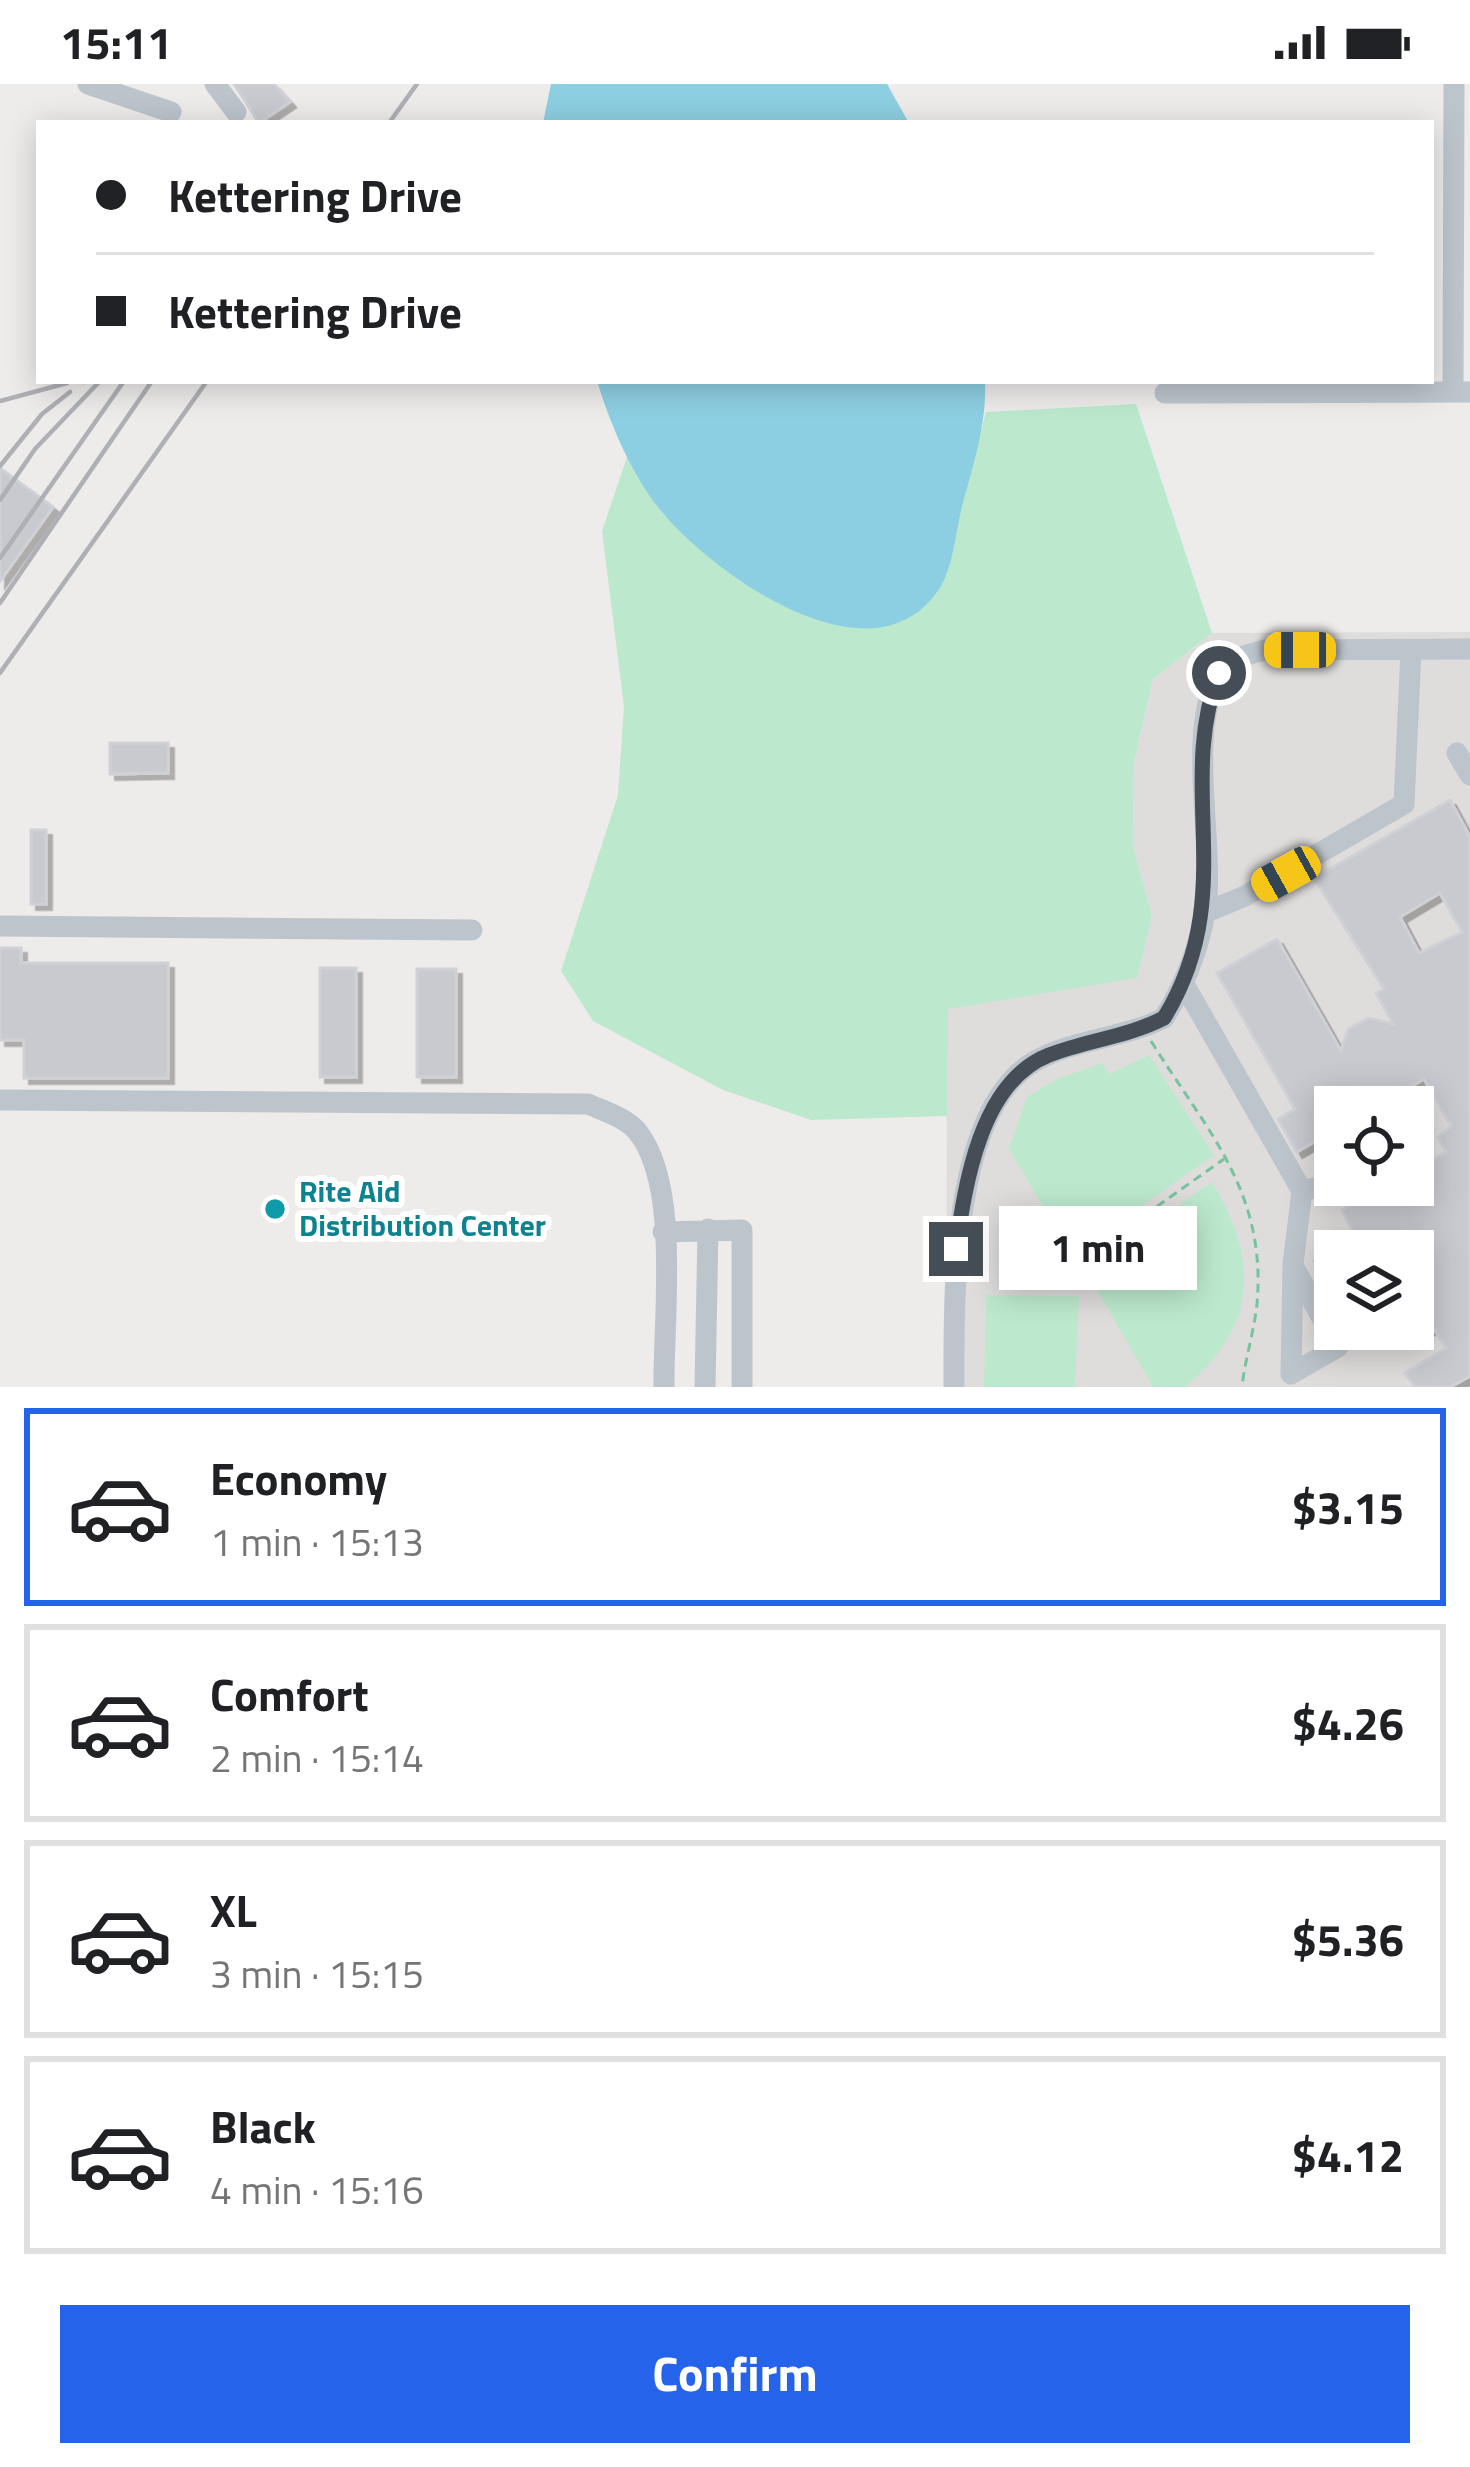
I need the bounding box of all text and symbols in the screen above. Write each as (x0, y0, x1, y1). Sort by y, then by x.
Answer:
text: 15:11 (60, 8, 172, 76)
text: Kettering Drive (168, 161, 462, 229)
text: Kettering Drive (168, 277, 462, 345)
car (1264, 632, 1336, 668)
route start (1192, 646, 1246, 700)
car (1246, 841, 1326, 907)
map controls (1314, 1086, 1434, 1350)
button: locate (1314, 1086, 1434, 1206)
place label: Rite Aid Distribution Center (299, 1168, 546, 1248)
marker: Rite Aid Distribution Center (262, 1196, 288, 1222)
callout: 1 min (998, 1207, 1196, 1291)
text: 1 min (1051, 1218, 1145, 1277)
route end (929, 1222, 983, 1276)
button: layers (1314, 1230, 1434, 1350)
text: Economy (210, 1444, 387, 1512)
icon: car (66, 1453, 174, 1561)
text: $3.15 (1292, 1473, 1404, 1541)
text: 1 min · 15:13 (210, 1512, 424, 1571)
text: Comfort (210, 1660, 369, 1728)
icon: car (66, 1669, 174, 1777)
text: $4.26 (1292, 1689, 1404, 1757)
text: 2 min · 15:14 (210, 1728, 424, 1787)
text: XL (210, 1876, 257, 1944)
icon: car (66, 1885, 174, 1993)
text: $5.36 (1292, 1905, 1404, 1973)
text: 3 min · 15:15 (210, 1944, 424, 2003)
text: Black (210, 2092, 316, 2160)
icon: car (66, 2101, 174, 2209)
text: $4.12 (1292, 2121, 1404, 2189)
text: 4 min · 15:16 (210, 2160, 424, 2219)
button: Confirm (60, 2305, 1410, 2443)

